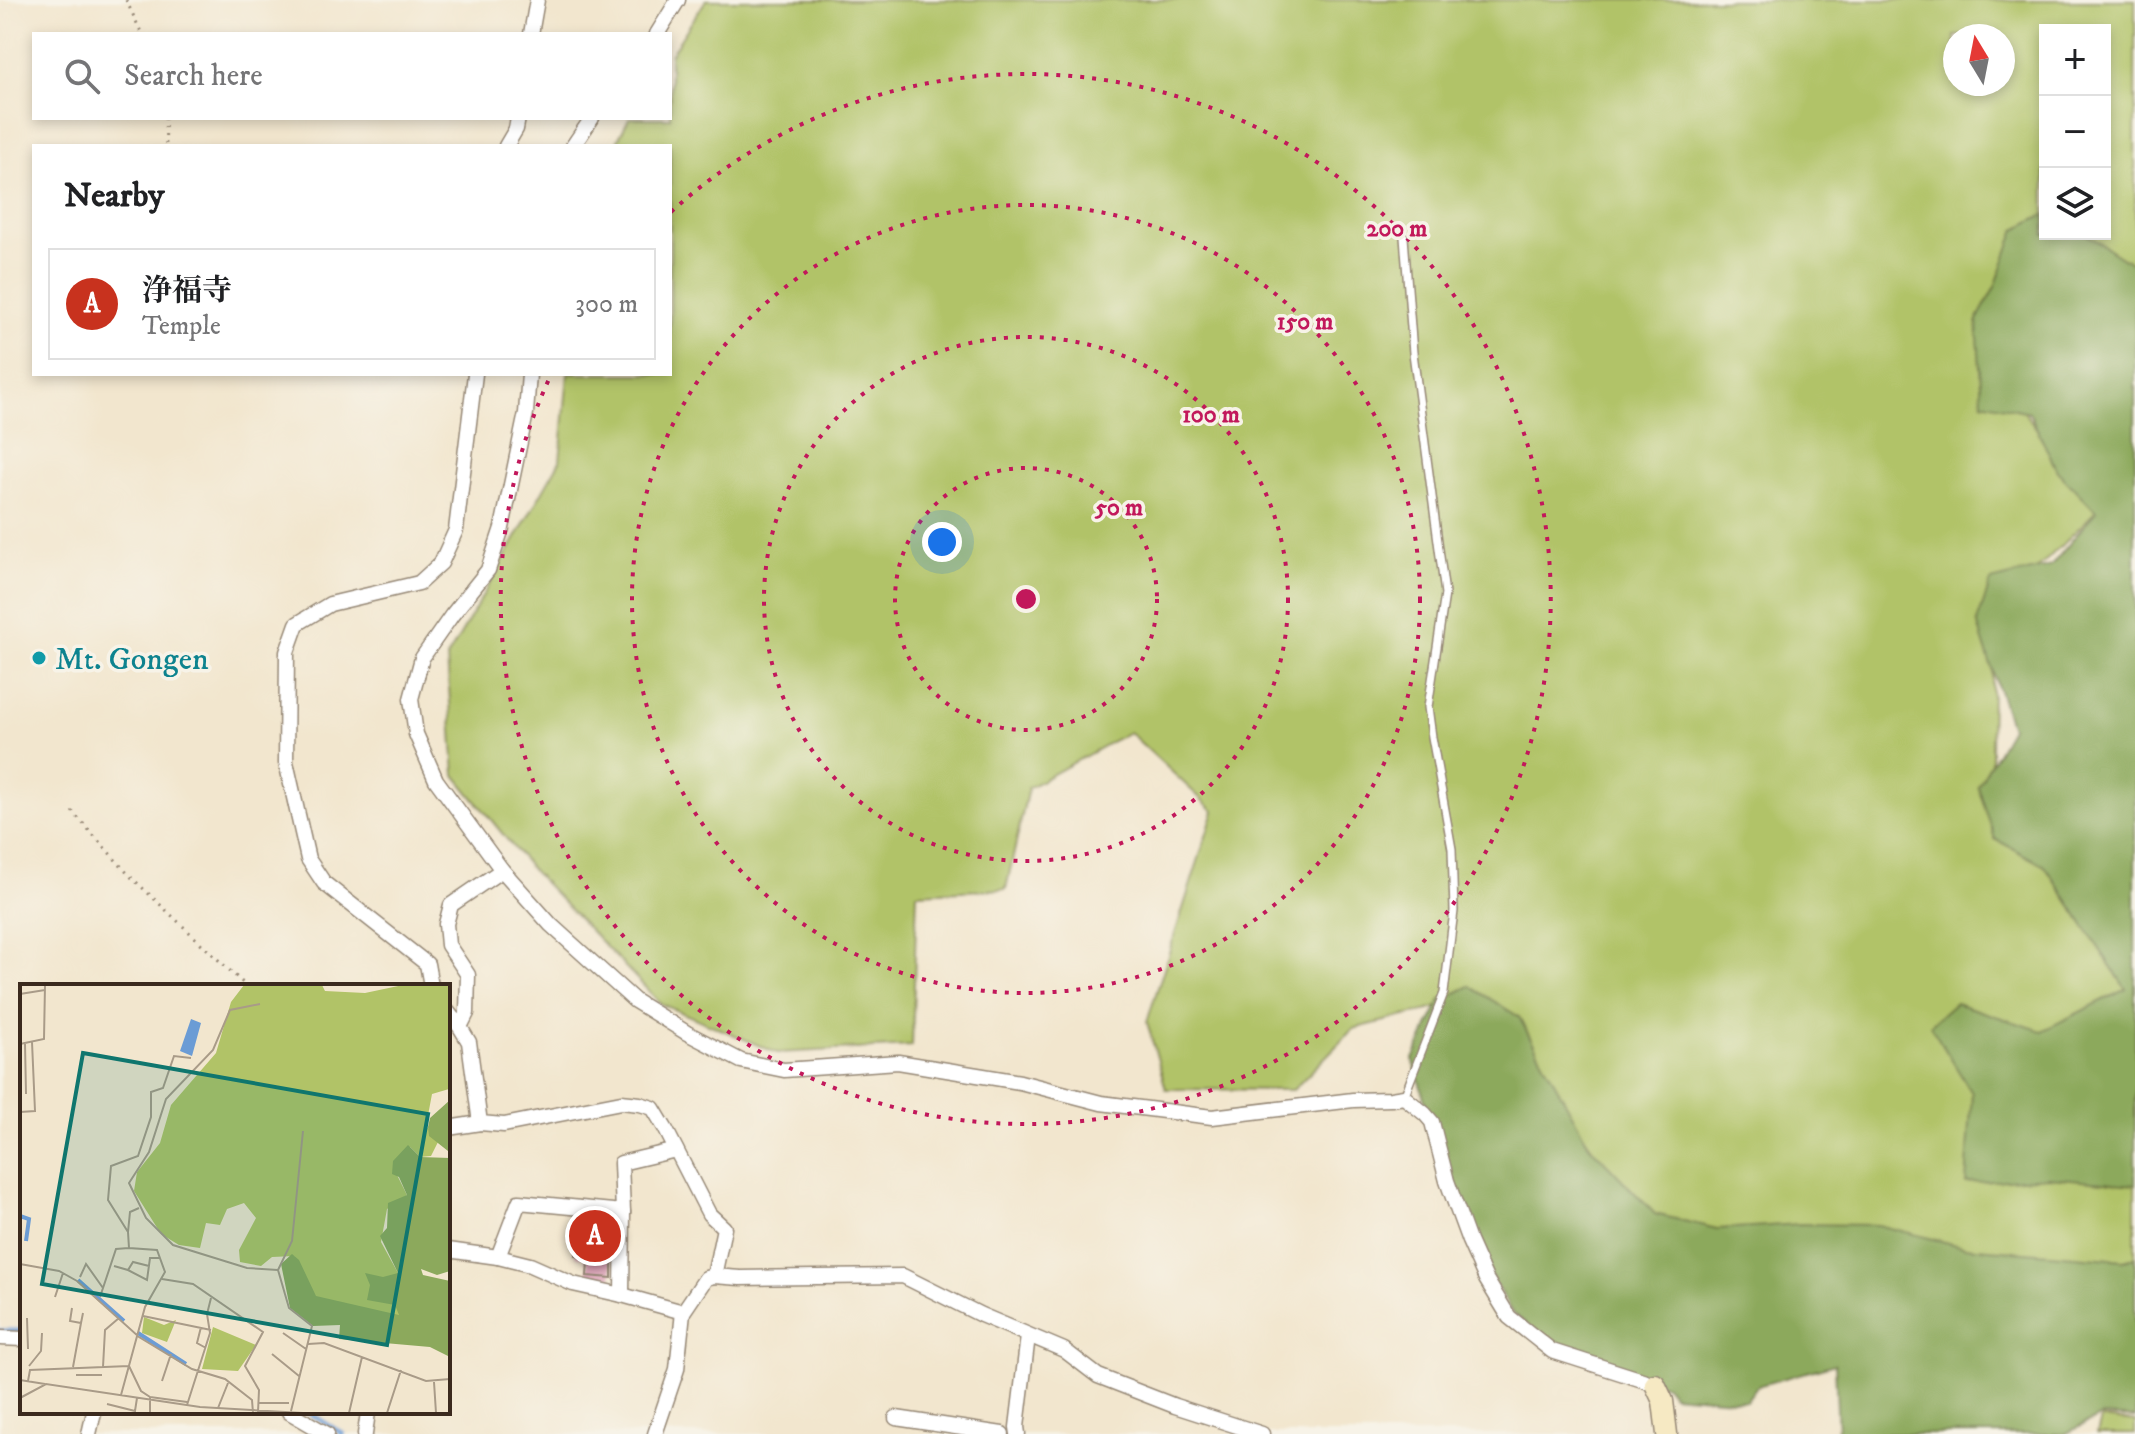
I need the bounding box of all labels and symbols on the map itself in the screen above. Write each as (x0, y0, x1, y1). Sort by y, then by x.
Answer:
north arrow (1943, 24, 2015, 96)
text: 200 m (1367, 214, 1427, 244)
text: 150 m (1277, 307, 1333, 337)
text: 100 m (1182, 400, 1240, 430)
text: 50 m (1094, 493, 1143, 523)
your location (922, 522, 962, 562)
centre of rings (1012, 585, 1040, 613)
place label: Mt. Gongen (55, 640, 209, 680)
marker: Mt. Gongen (30, 649, 48, 667)
inset map (20, 984, 450, 1414)
pin: A (569, 1206, 621, 1266)

